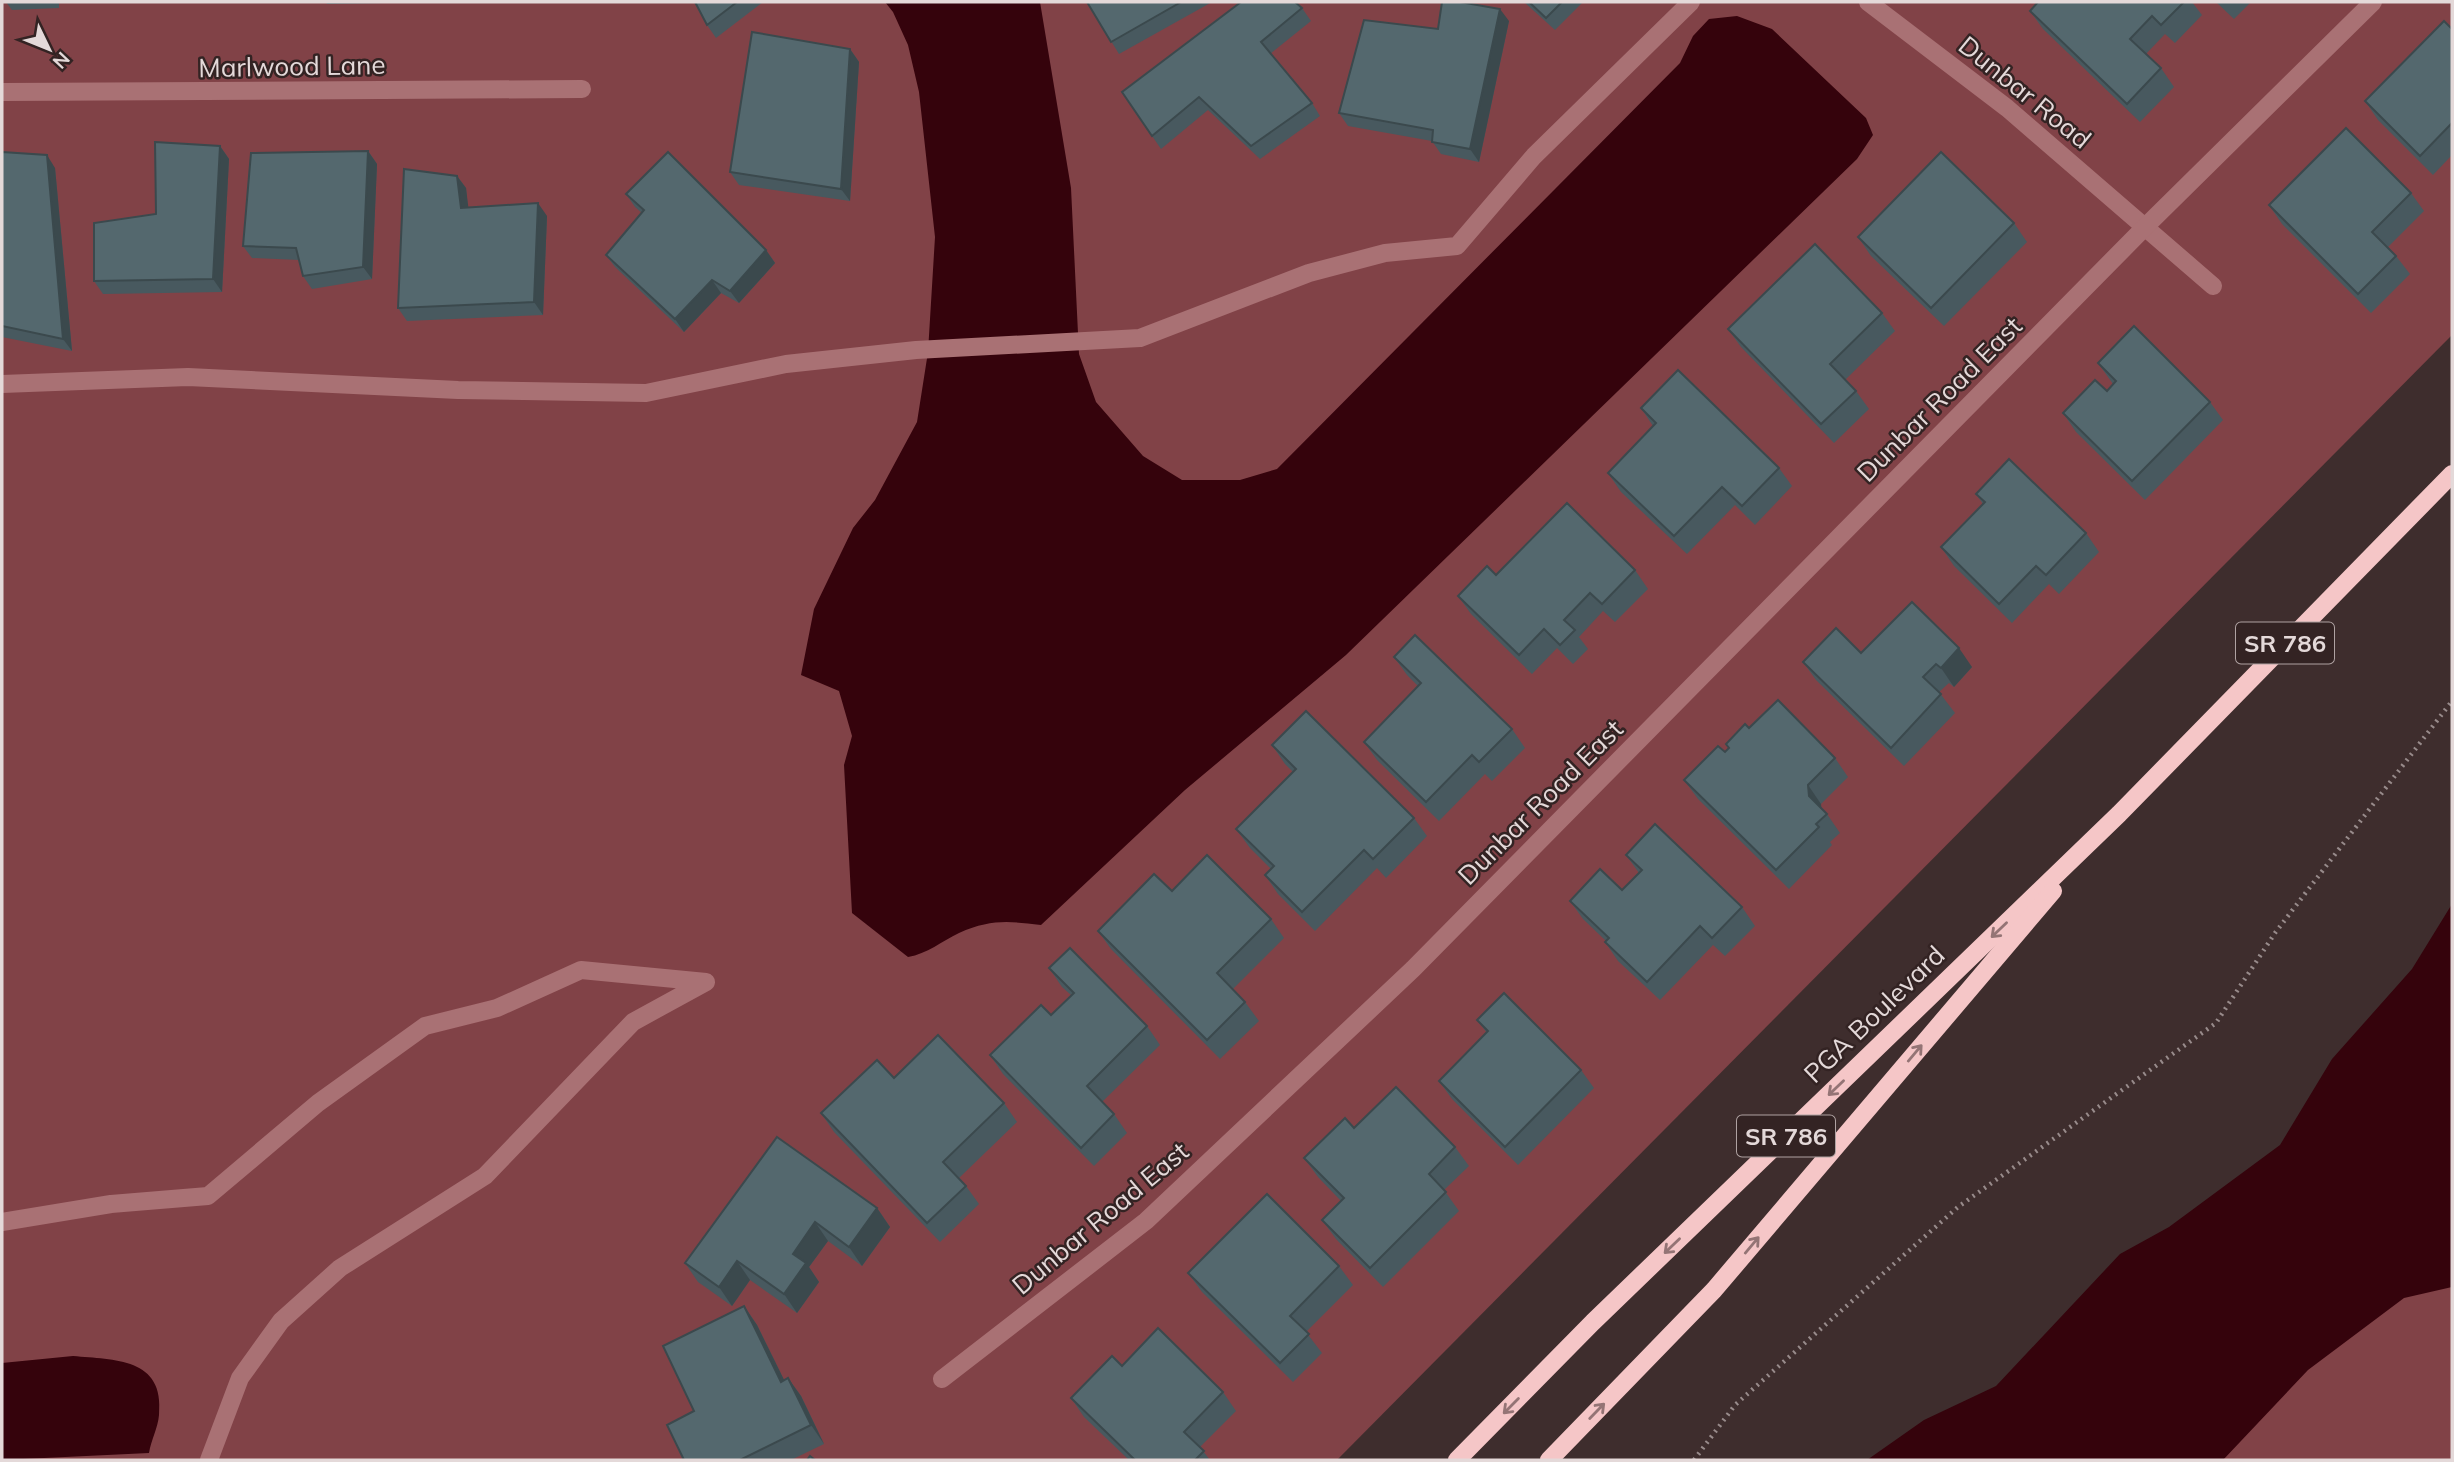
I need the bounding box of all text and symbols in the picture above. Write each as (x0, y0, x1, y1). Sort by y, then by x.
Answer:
north arrow (14, 14, 84, 84)
street label: Dunbar Road (1952, 29, 2098, 155)
text: N (48, 47, 75, 74)
street label: Marlwood Lane (198, 48, 386, 84)
street label: Dunbar Road East (1849, 309, 2029, 489)
road number: SR 786 (2236, 622, 2334, 664)
street label: Dunbar Road East (1450, 712, 1630, 892)
one-way arrow (1991, 921, 2008, 938)
street label: PGA Boulevard (1797, 938, 1951, 1090)
one-way arrow (1908, 1045, 1923, 1063)
one-way arrow (1828, 1079, 1845, 1096)
road number: SR 786 (1737, 1116, 1835, 1156)
street label: Dunbar Road East (1005, 1135, 1195, 1301)
one-way arrow (1664, 1237, 1681, 1254)
one-way arrow (1744, 1237, 1760, 1255)
one-way arrow (1502, 1397, 1519, 1414)
one-way arrow (1588, 1403, 1605, 1420)

